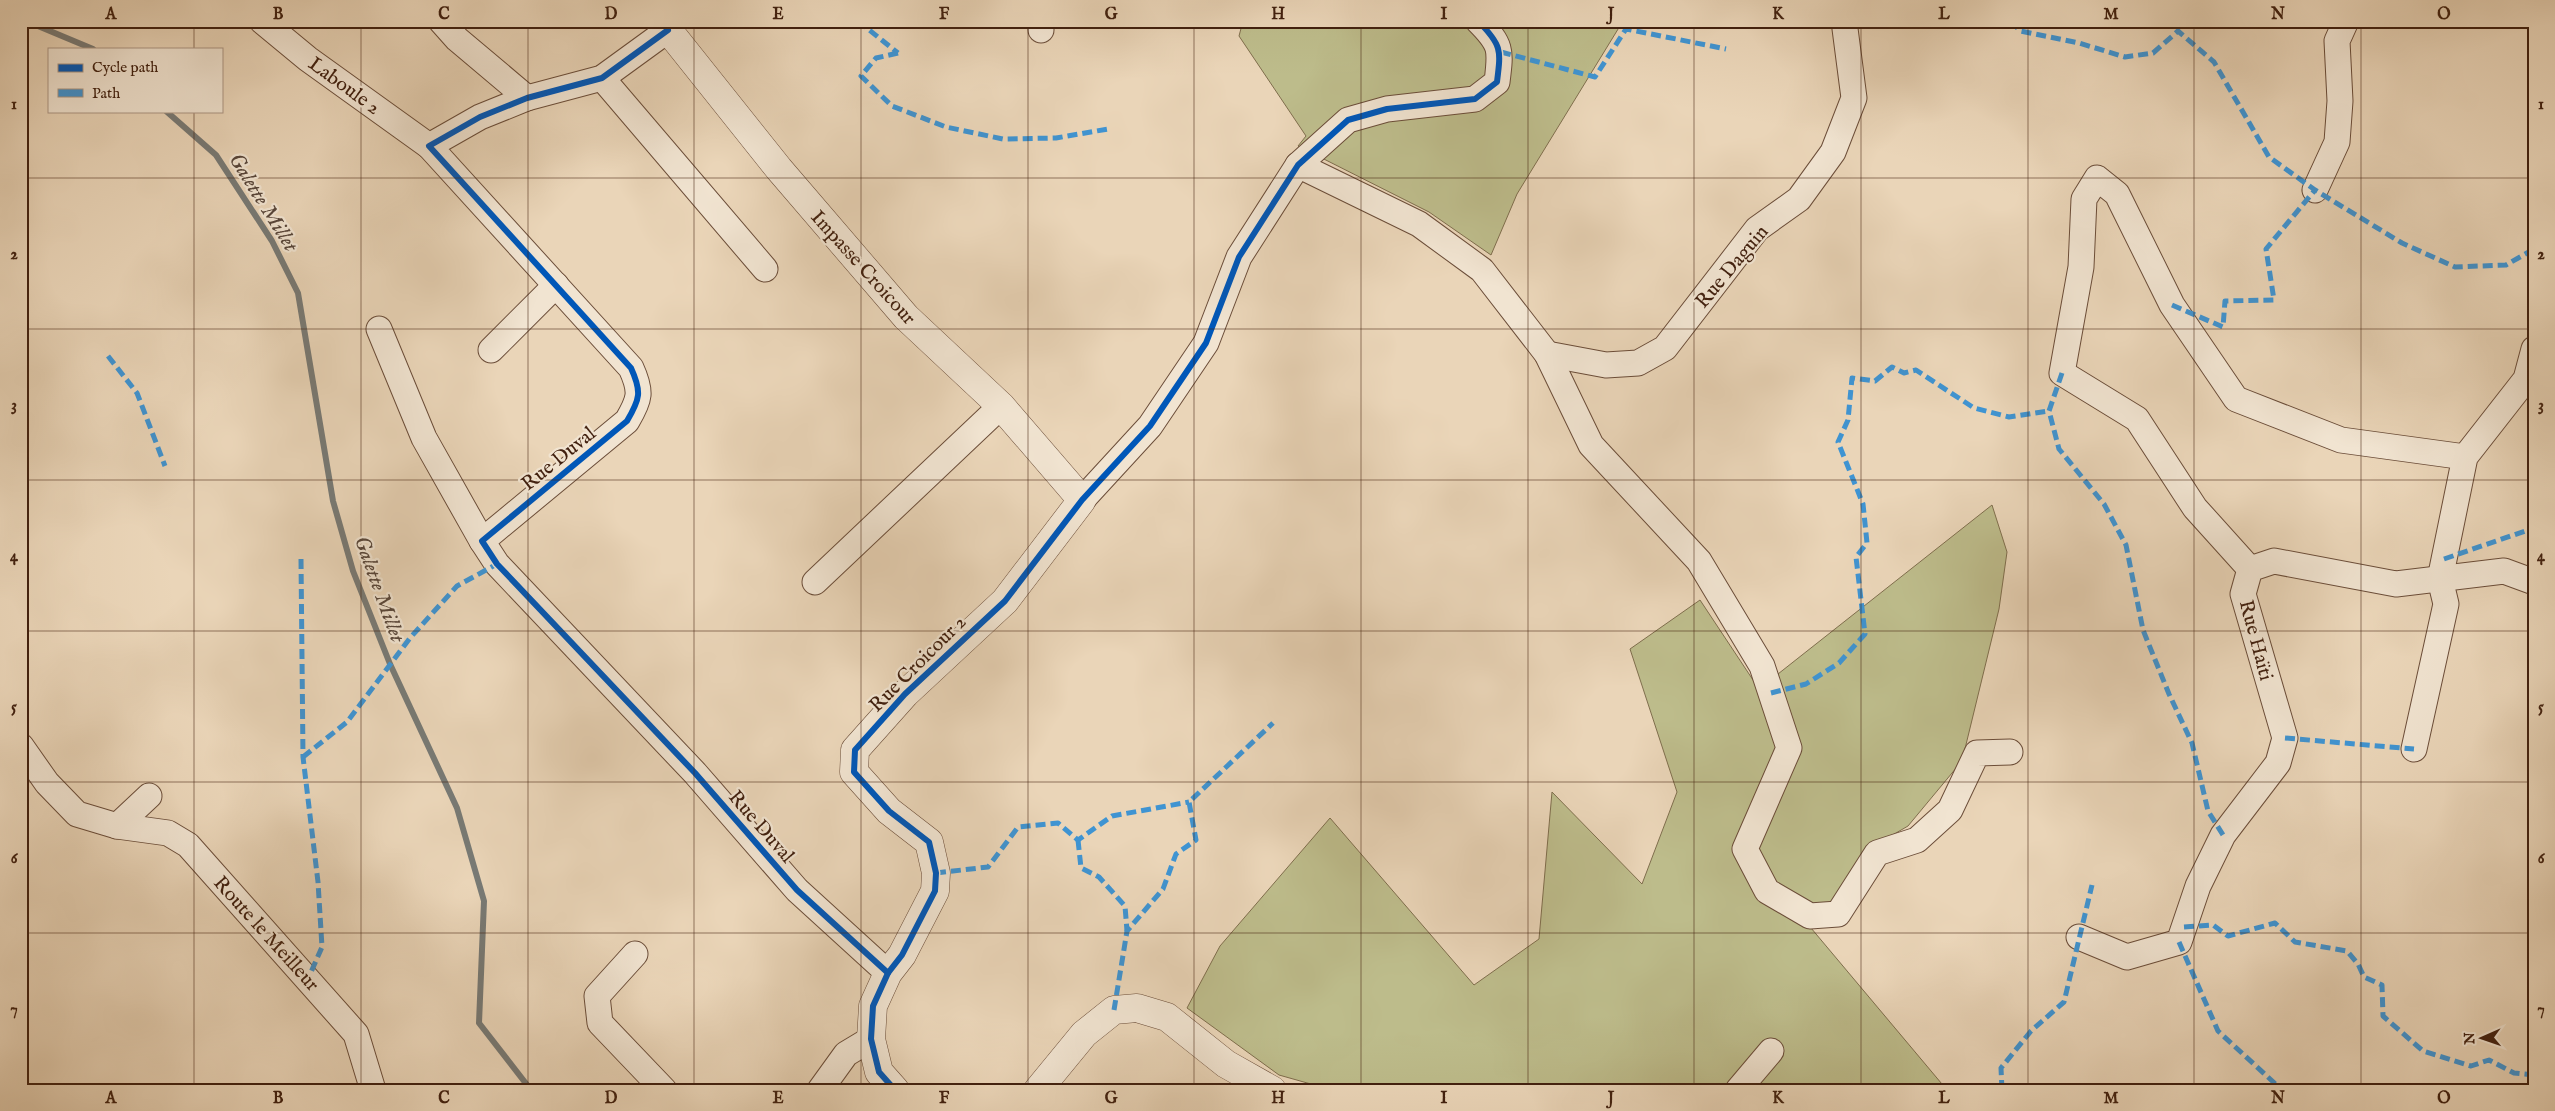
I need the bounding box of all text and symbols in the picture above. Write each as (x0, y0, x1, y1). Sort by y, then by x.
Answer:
text: A (105, 5, 118, 25)
text: B (273, 5, 284, 25)
text: C (438, 5, 450, 25)
text: D (605, 5, 618, 25)
text: E (772, 5, 784, 25)
text: F (939, 5, 950, 25)
text: G (1105, 5, 1118, 25)
text: H (1271, 5, 1285, 25)
text: I (1441, 5, 1448, 25)
text: J (1606, 5, 1615, 25)
text: K (1772, 5, 1785, 25)
text: L (1938, 5, 1950, 25)
text: M (2103, 5, 2119, 25)
text: N (2270, 5, 2285, 25)
text: O (2437, 5, 2451, 25)
legend (48, 48, 222, 112)
street label: Laboule 2 (303, 52, 385, 121)
text: Cycle path (92, 58, 158, 77)
text: Path (92, 84, 120, 103)
text: 1 (11, 95, 17, 115)
text: 1 (2538, 95, 2544, 115)
water label: Galette Millet (222, 148, 304, 258)
street label: Impasse Croicour (805, 206, 921, 331)
street label: Rue Daguin (1690, 220, 1774, 314)
text: 2 (10, 245, 18, 265)
text: 2 (2537, 245, 2545, 265)
text: 3 (11, 396, 17, 416)
text: 3 (2538, 396, 2544, 416)
street label: Rue Duval (517, 421, 602, 497)
water label: Galette Millet (347, 533, 411, 648)
text: 4 (10, 547, 19, 567)
text: 4 (2537, 547, 2546, 567)
street label: Rue Haïti (2233, 597, 2278, 683)
street label: Rue Croicour 2 (864, 610, 972, 718)
text: 5 (11, 698, 17, 718)
text: 5 (2538, 698, 2544, 718)
street label: Rue Duval (722, 785, 800, 869)
text: 6 (11, 849, 19, 869)
text: 6 (2538, 849, 2546, 869)
street label: Route le Meilleur (208, 871, 325, 997)
text: 7 (10, 1000, 18, 1020)
text: 7 (2537, 1000, 2545, 1020)
north arrow (2458, 1014, 2508, 1064)
text: N (2461, 1032, 2479, 1046)
text: A (105, 1089, 118, 1109)
text: B (273, 1089, 284, 1109)
text: C (438, 1089, 450, 1109)
text: D (605, 1089, 618, 1109)
text: E (772, 1089, 784, 1109)
text: F (939, 1089, 950, 1109)
text: G (1105, 1089, 1118, 1109)
text: H (1271, 1089, 1285, 1109)
text: I (1441, 1089, 1448, 1109)
text: J (1606, 1089, 1615, 1109)
text: K (1772, 1089, 1785, 1109)
text: L (1938, 1089, 1950, 1109)
text: M (2103, 1089, 2119, 1109)
text: N (2270, 1089, 2285, 1109)
text: O (2437, 1089, 2451, 1109)

